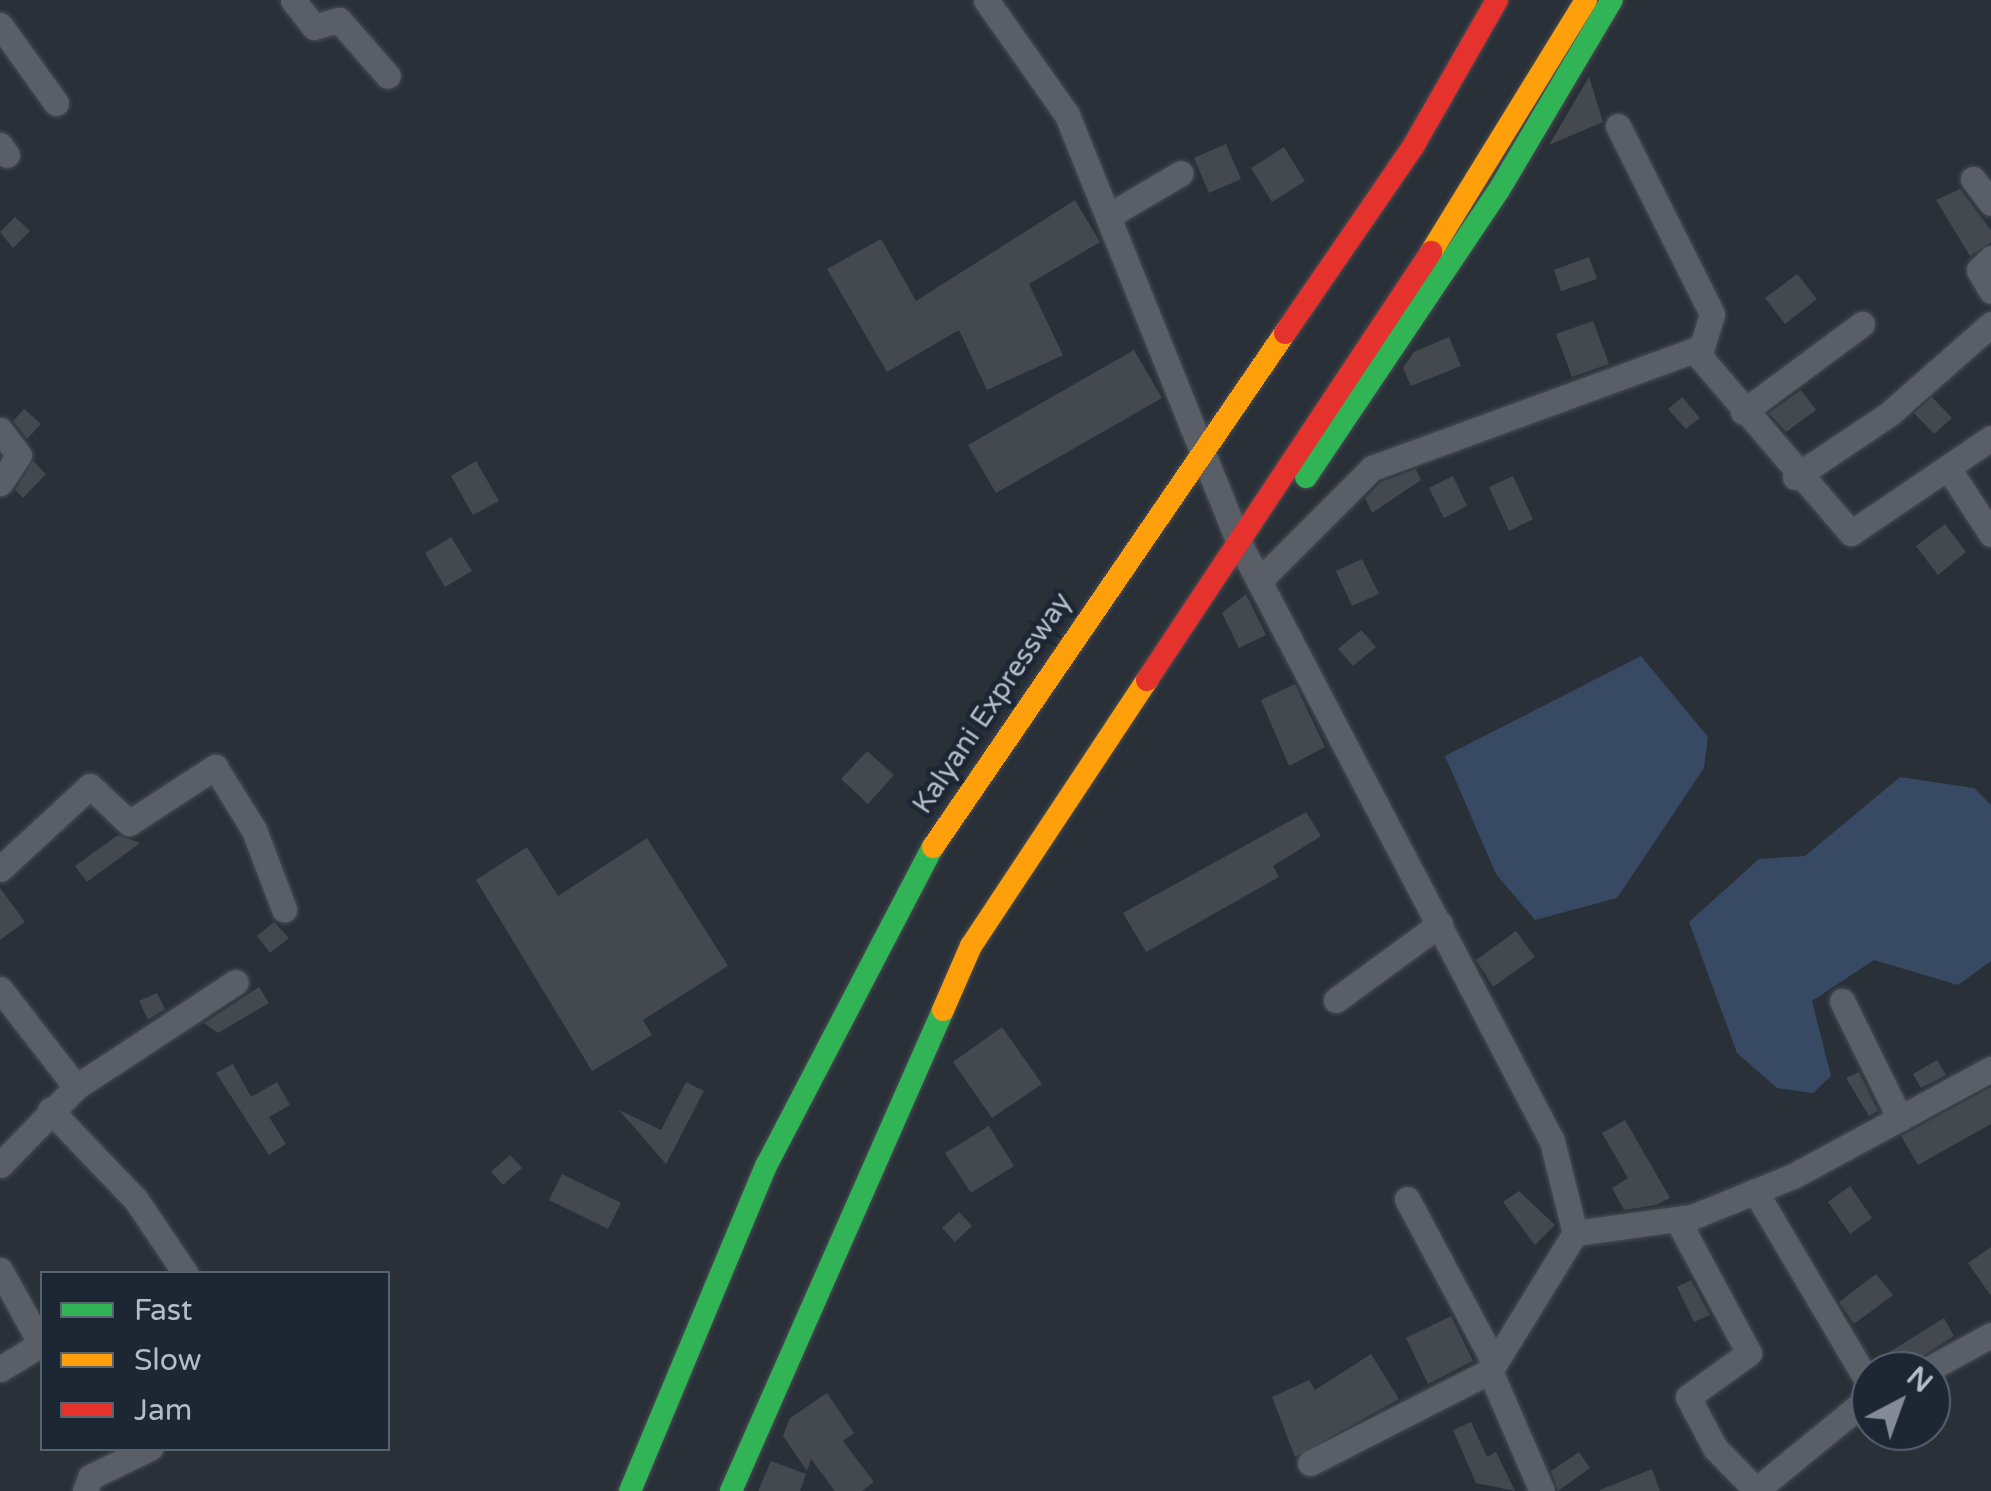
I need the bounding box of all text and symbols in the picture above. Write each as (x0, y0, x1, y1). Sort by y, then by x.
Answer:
street label: Kalyani Expressway (906, 586, 1078, 820)
legend (40, 1271, 390, 1451)
text: Fast (134, 1292, 193, 1329)
text: Slow (134, 1342, 202, 1379)
north arrow (1851, 1351, 1951, 1451)
text: N (1900, 1360, 1939, 1400)
text: Jam (134, 1392, 192, 1429)

